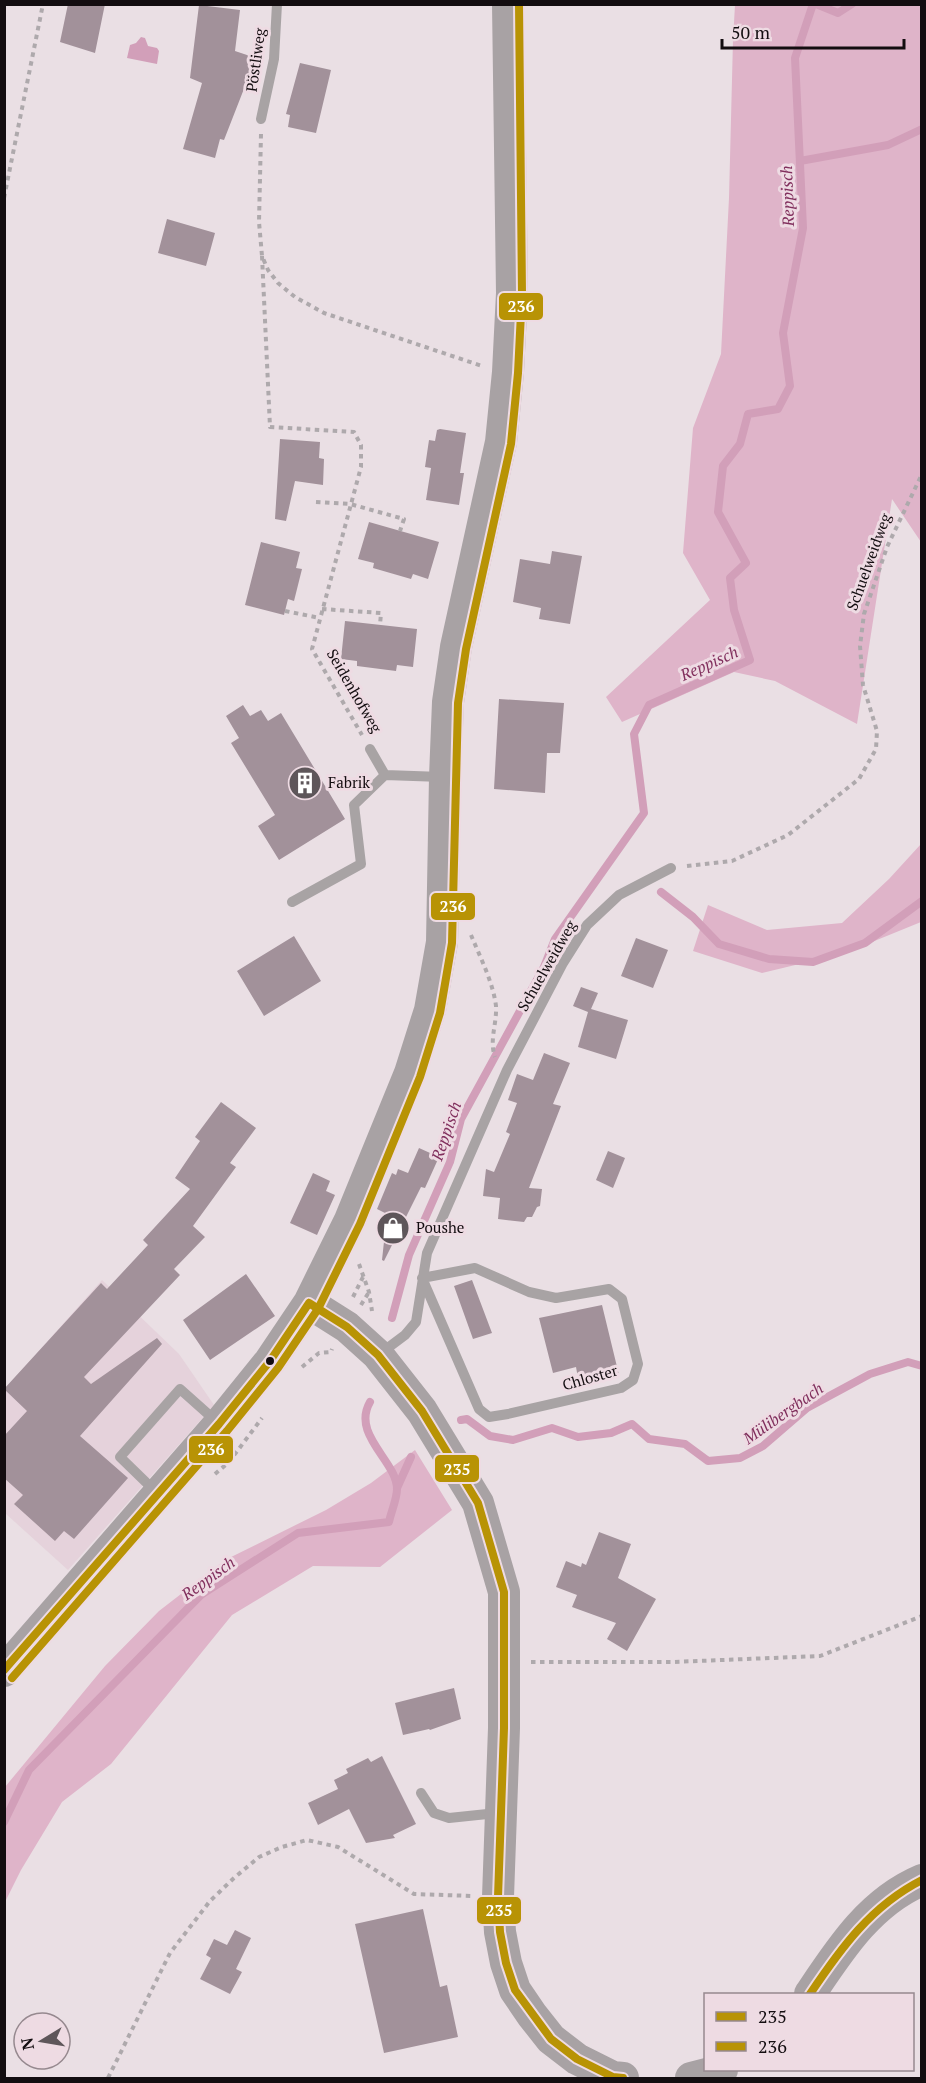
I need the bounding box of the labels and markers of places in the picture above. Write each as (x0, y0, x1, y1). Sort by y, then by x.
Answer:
building icon: Fabrik (287, 765, 323, 801)
place label: Fabrik (328, 772, 370, 792)
shop icon: Poushe (375, 1210, 411, 1246)
place label: Poushe (416, 1217, 464, 1237)
unlabelled marker (264, 1355, 276, 1367)

